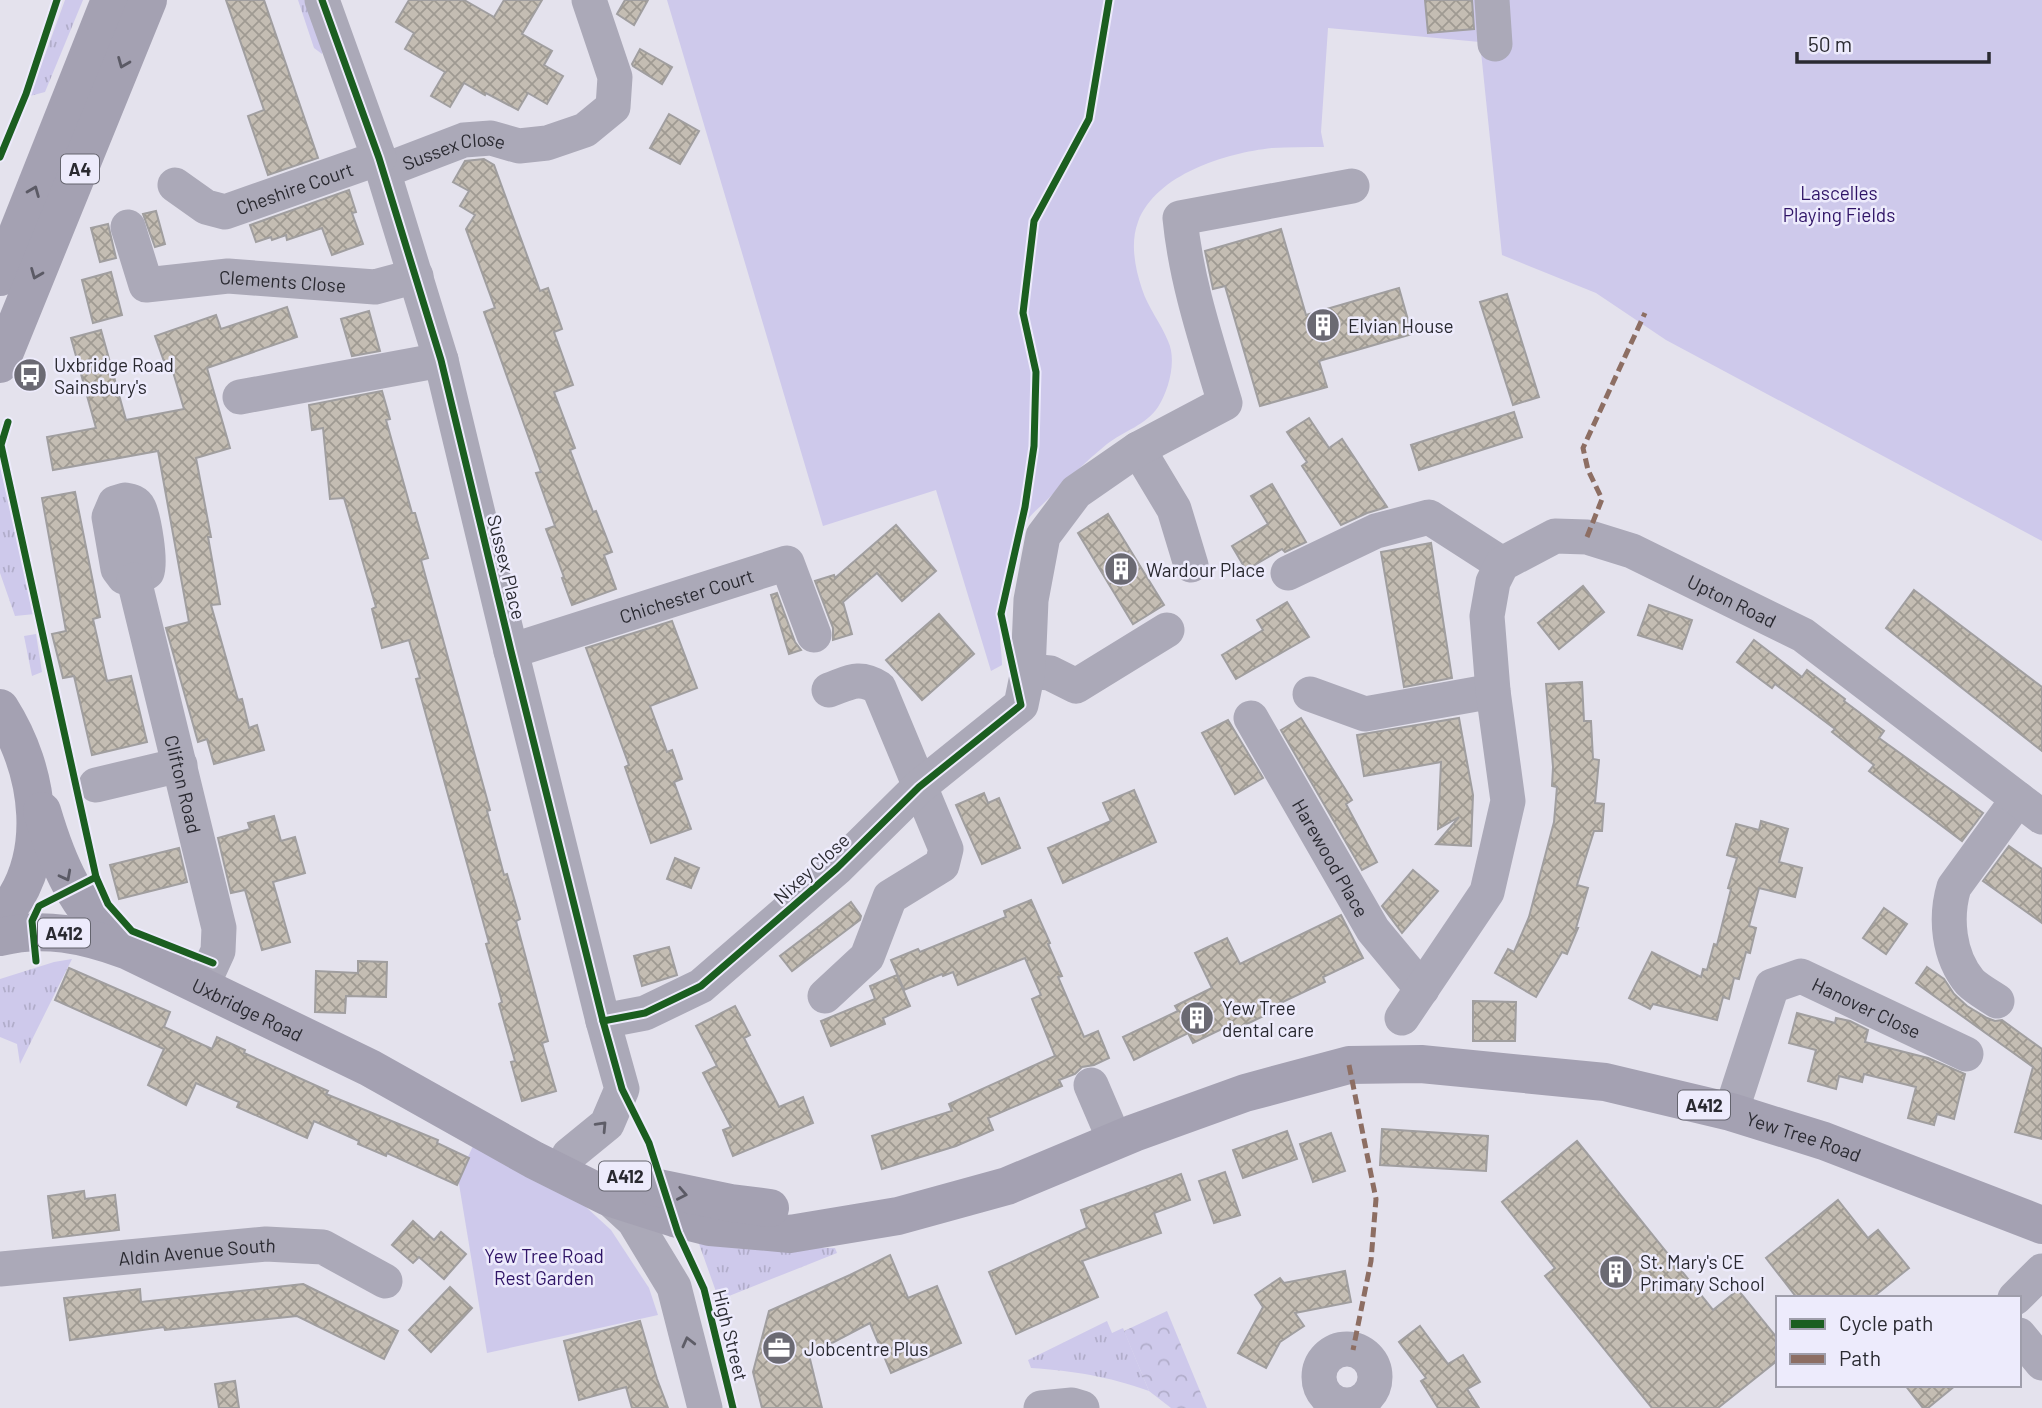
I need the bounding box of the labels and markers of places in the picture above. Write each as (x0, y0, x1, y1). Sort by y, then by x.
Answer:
building icon: Elvian House (1304, 306, 1342, 344)
place label: Elvian House (1348, 314, 1454, 337)
place label: Uxbridge Road Sainsbury's (54, 353, 174, 398)
bus stop icon: Uxbridge Road Sainsbury's (11, 356, 49, 394)
building icon: Wardour Place (1102, 550, 1140, 588)
place label: Wardour Place (1146, 558, 1265, 581)
place label: Yew Tree dental care (1222, 996, 1314, 1041)
building icon: Yew Tree dental care (1178, 999, 1216, 1037)
place label: St. Mary's CE Primary School (1640, 1250, 1765, 1295)
building icon: St. Mary's CE Primary School (1597, 1253, 1635, 1291)
office icon: Jobcentre Plus (760, 1329, 798, 1367)
place label: Jobcentre Plus (804, 1337, 928, 1360)

